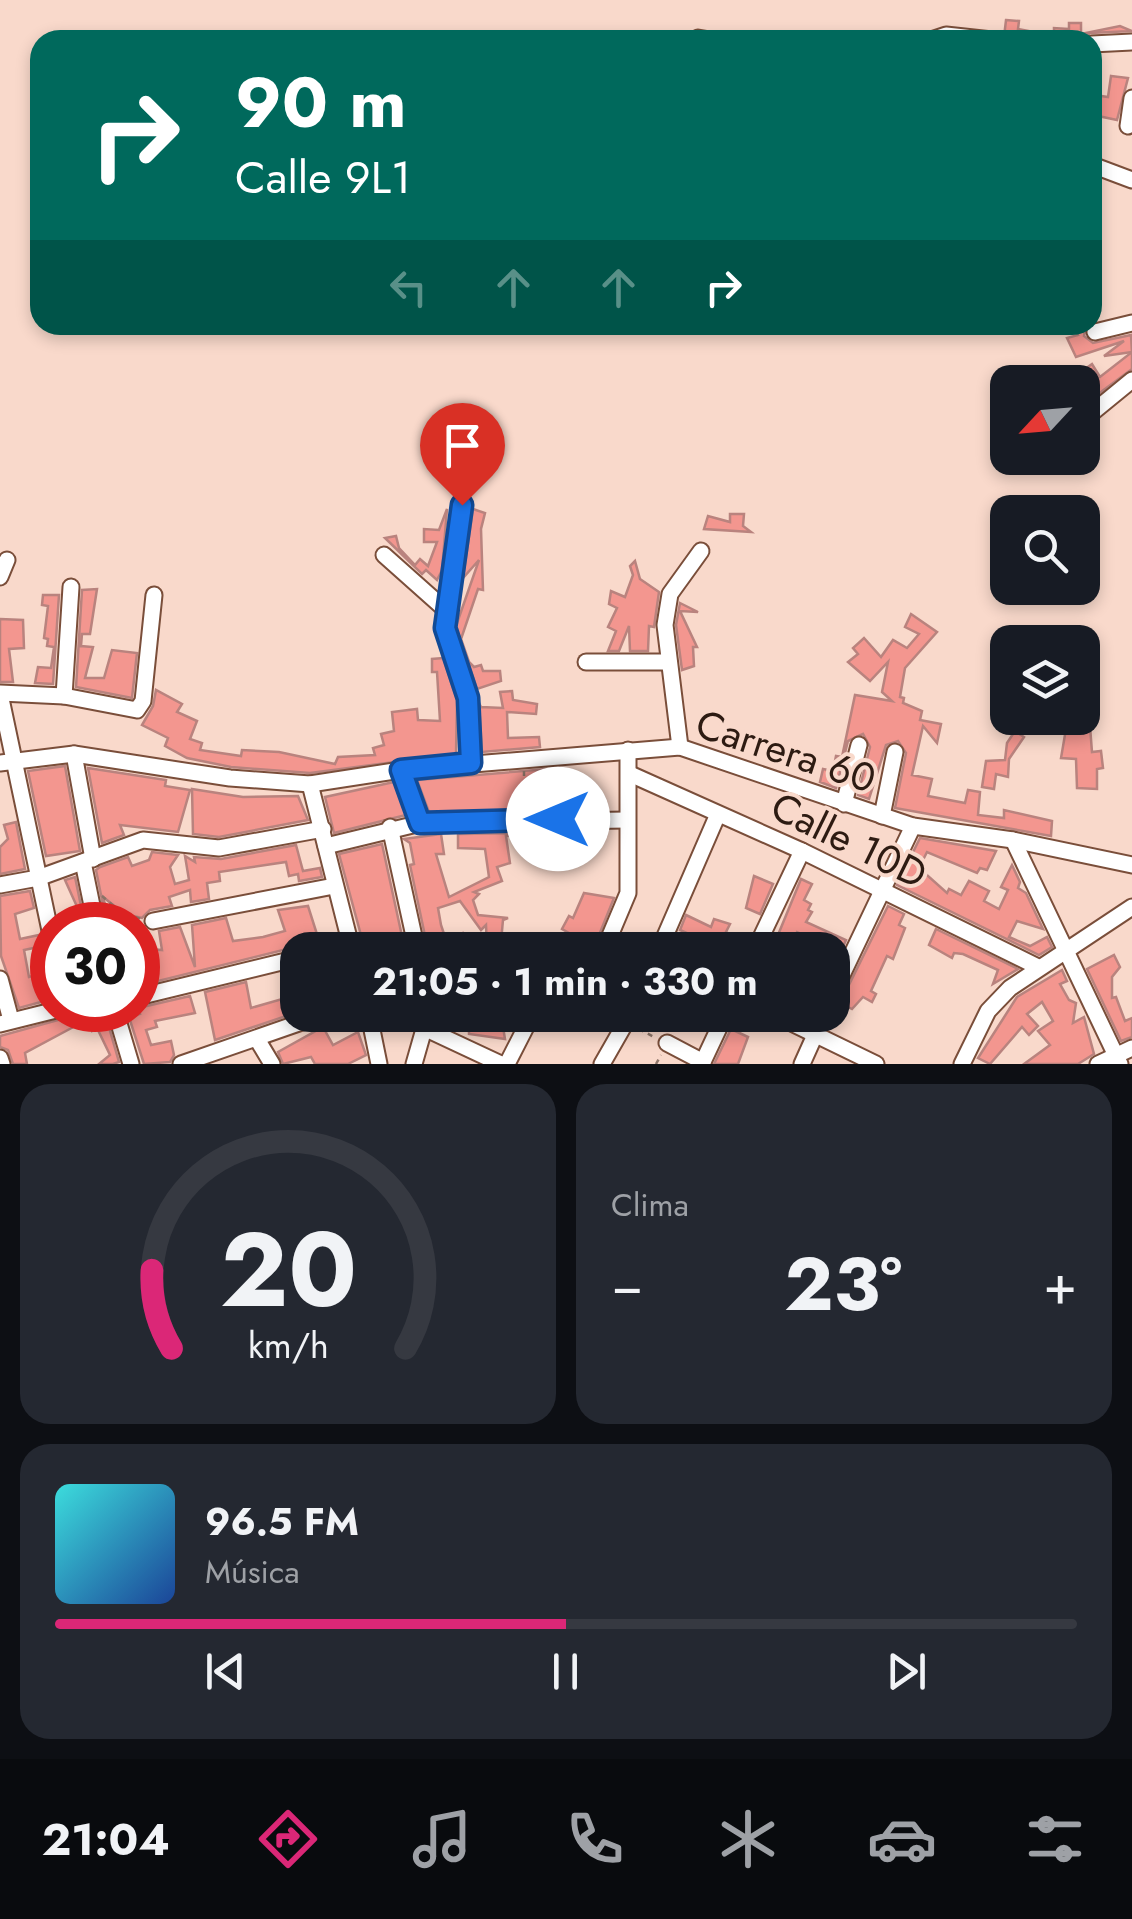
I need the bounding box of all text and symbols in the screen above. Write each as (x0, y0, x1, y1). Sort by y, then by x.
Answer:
text: 90 m (235, 52, 407, 153)
icon: right (70, 70, 200, 200)
text: Calle 9L1 (235, 145, 411, 210)
icon: left (381, 260, 436, 315)
icon: ahead (486, 260, 541, 315)
icon: ahead (591, 260, 646, 315)
icon: right (696, 260, 751, 315)
north arrow (990, 365, 1100, 475)
map controls (990, 365, 1100, 735)
pin (420, 403, 505, 506)
icon: arrive (435, 418, 490, 473)
button: search (990, 495, 1100, 605)
button: layers (990, 625, 1100, 735)
street label: Carrera 60 (689, 695, 883, 807)
position arrow (506, 767, 610, 871)
street label: Calle 10D (761, 777, 937, 903)
speed limit sign: 30 (30, 902, 160, 1032)
text: 21:05 · 1 min · 330 m (372, 954, 758, 1009)
text: Clima (611, 1182, 689, 1228)
text: 20 (219, 1195, 357, 1345)
text: 23° (784, 1230, 902, 1338)
text: − (611, 1245, 643, 1325)
text: + (1043, 1245, 1077, 1325)
text: km/h (248, 1320, 328, 1371)
text: 96.5 FM (205, 1494, 359, 1549)
text: Música (205, 1549, 300, 1595)
icon: previous (198, 1644, 253, 1699)
icon: pause (538, 1644, 593, 1699)
icon: next (879, 1644, 934, 1699)
icon: directions (253, 1804, 323, 1874)
icon: music (407, 1804, 477, 1874)
icon: phone (560, 1804, 630, 1874)
icon: climate (713, 1804, 783, 1874)
icon: car (867, 1804, 937, 1874)
icon: filters (1020, 1804, 1090, 1874)
text: 21:04 (42, 1807, 170, 1872)

